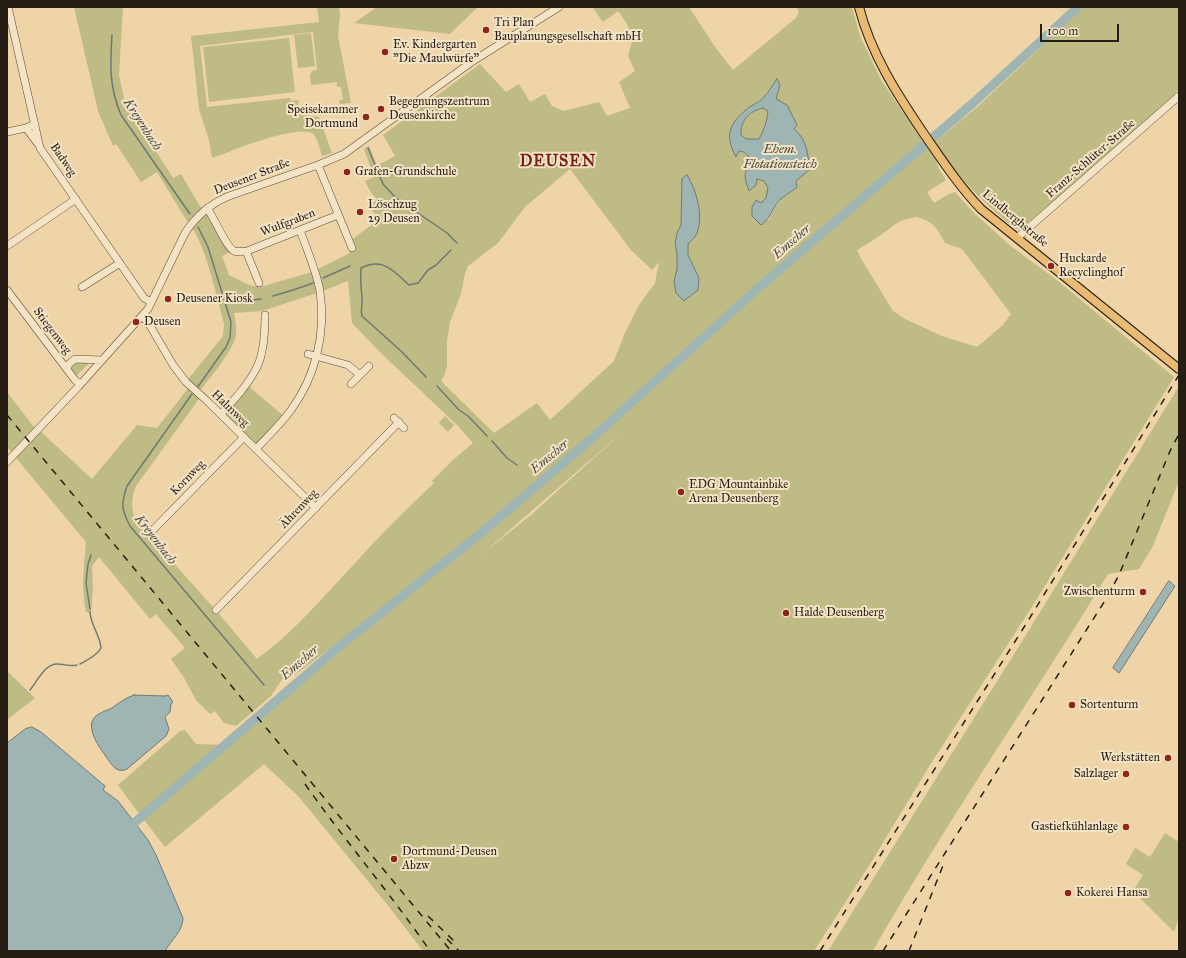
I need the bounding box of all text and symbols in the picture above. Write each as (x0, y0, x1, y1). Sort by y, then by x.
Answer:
place label: Tri Plan Bauplanungsgesellschaft mbH (494, 16, 641, 44)
scale bar (1042, 16, 1121, 42)
text: 100 m (1047, 24, 1078, 38)
marker: Tri Plan Bauplanungsgesellschaft mbH (481, 25, 491, 35)
place label: Ev. Kindergarten "Die Maulwürfe" (393, 38, 479, 66)
marker: Ev. Kindergarten "Die Maulwürfe" (380, 47, 390, 57)
place label: Begegnungszentrum Deusenkirche (389, 95, 490, 123)
water label: Kreyenbach (119, 96, 165, 154)
place label: Speisekammer Dortmund (287, 103, 358, 131)
marker: Begegnungszentrum Deusenkirche (376, 104, 386, 114)
marker: Speisekammer Dortmund (361, 112, 371, 122)
street label: Franz-Schlüter-Straße (1044, 117, 1138, 201)
street label: Badweg (47, 141, 79, 179)
water label: Ehem. Flotationsteich (743, 142, 817, 173)
district label: DEUSEN (520, 152, 596, 172)
street label: Deusener Straße (212, 156, 292, 198)
place label: Grafen-Grundschule (355, 165, 457, 179)
marker: Grafen-Grundschule (342, 167, 352, 177)
street label: Lindberghstraße (979, 187, 1051, 251)
place label: Löschzug 29 Deusen (368, 198, 420, 226)
street label: Wulfgraben (259, 206, 317, 240)
marker: Löschzug 29 Deusen (355, 207, 365, 217)
water label: Emscher (770, 221, 814, 263)
place label: Huckarde Recyclinghof (1059, 252, 1123, 280)
marker: Huckarde Recyclinghof (1046, 261, 1056, 271)
place label: Deusener Kiosk (176, 292, 253, 306)
marker: Deusener Kiosk (163, 294, 173, 304)
street label: Stiegenweg (30, 305, 74, 357)
place label: Deusen (144, 315, 181, 329)
marker: Deusen (131, 317, 141, 327)
street label: Halmweg (208, 387, 252, 431)
water label: Emscher (528, 437, 572, 477)
street label: Kornweg (168, 457, 208, 499)
place label: EDG Mountainbike Arena Deusenberg (689, 478, 788, 506)
street label: Ährenweg (277, 486, 321, 532)
marker: EDG Mountainbike Arena Deusenberg (676, 487, 686, 497)
water label: Kreyenbach (131, 512, 179, 568)
place label: Zwischenturm (1064, 585, 1135, 599)
marker: Zwischenturm (1138, 587, 1148, 597)
place label: Halde Deusenberg (794, 606, 884, 620)
marker: Halde Deusenberg (781, 608, 791, 618)
water label: Emscher (278, 642, 322, 684)
place label: Sortenturm (1080, 698, 1138, 712)
marker: Sortenturm (1067, 700, 1077, 710)
place label: Werkstätten (1100, 751, 1160, 765)
marker: Werkstätten (1163, 753, 1173, 763)
place label: Salzlager (1074, 767, 1118, 781)
marker: Salzlager (1121, 769, 1131, 779)
place label: Gastiefkühlanlage (1031, 820, 1118, 834)
marker: Gastiefkühlanlage (1121, 822, 1131, 832)
place label: Dortmund-Deusen Abzw (402, 845, 497, 873)
marker: Dortmund-Deusen Abzw (389, 854, 399, 864)
place label: Kokerei Hansa (1076, 886, 1148, 900)
marker: Kokerei Hansa (1063, 888, 1073, 898)

